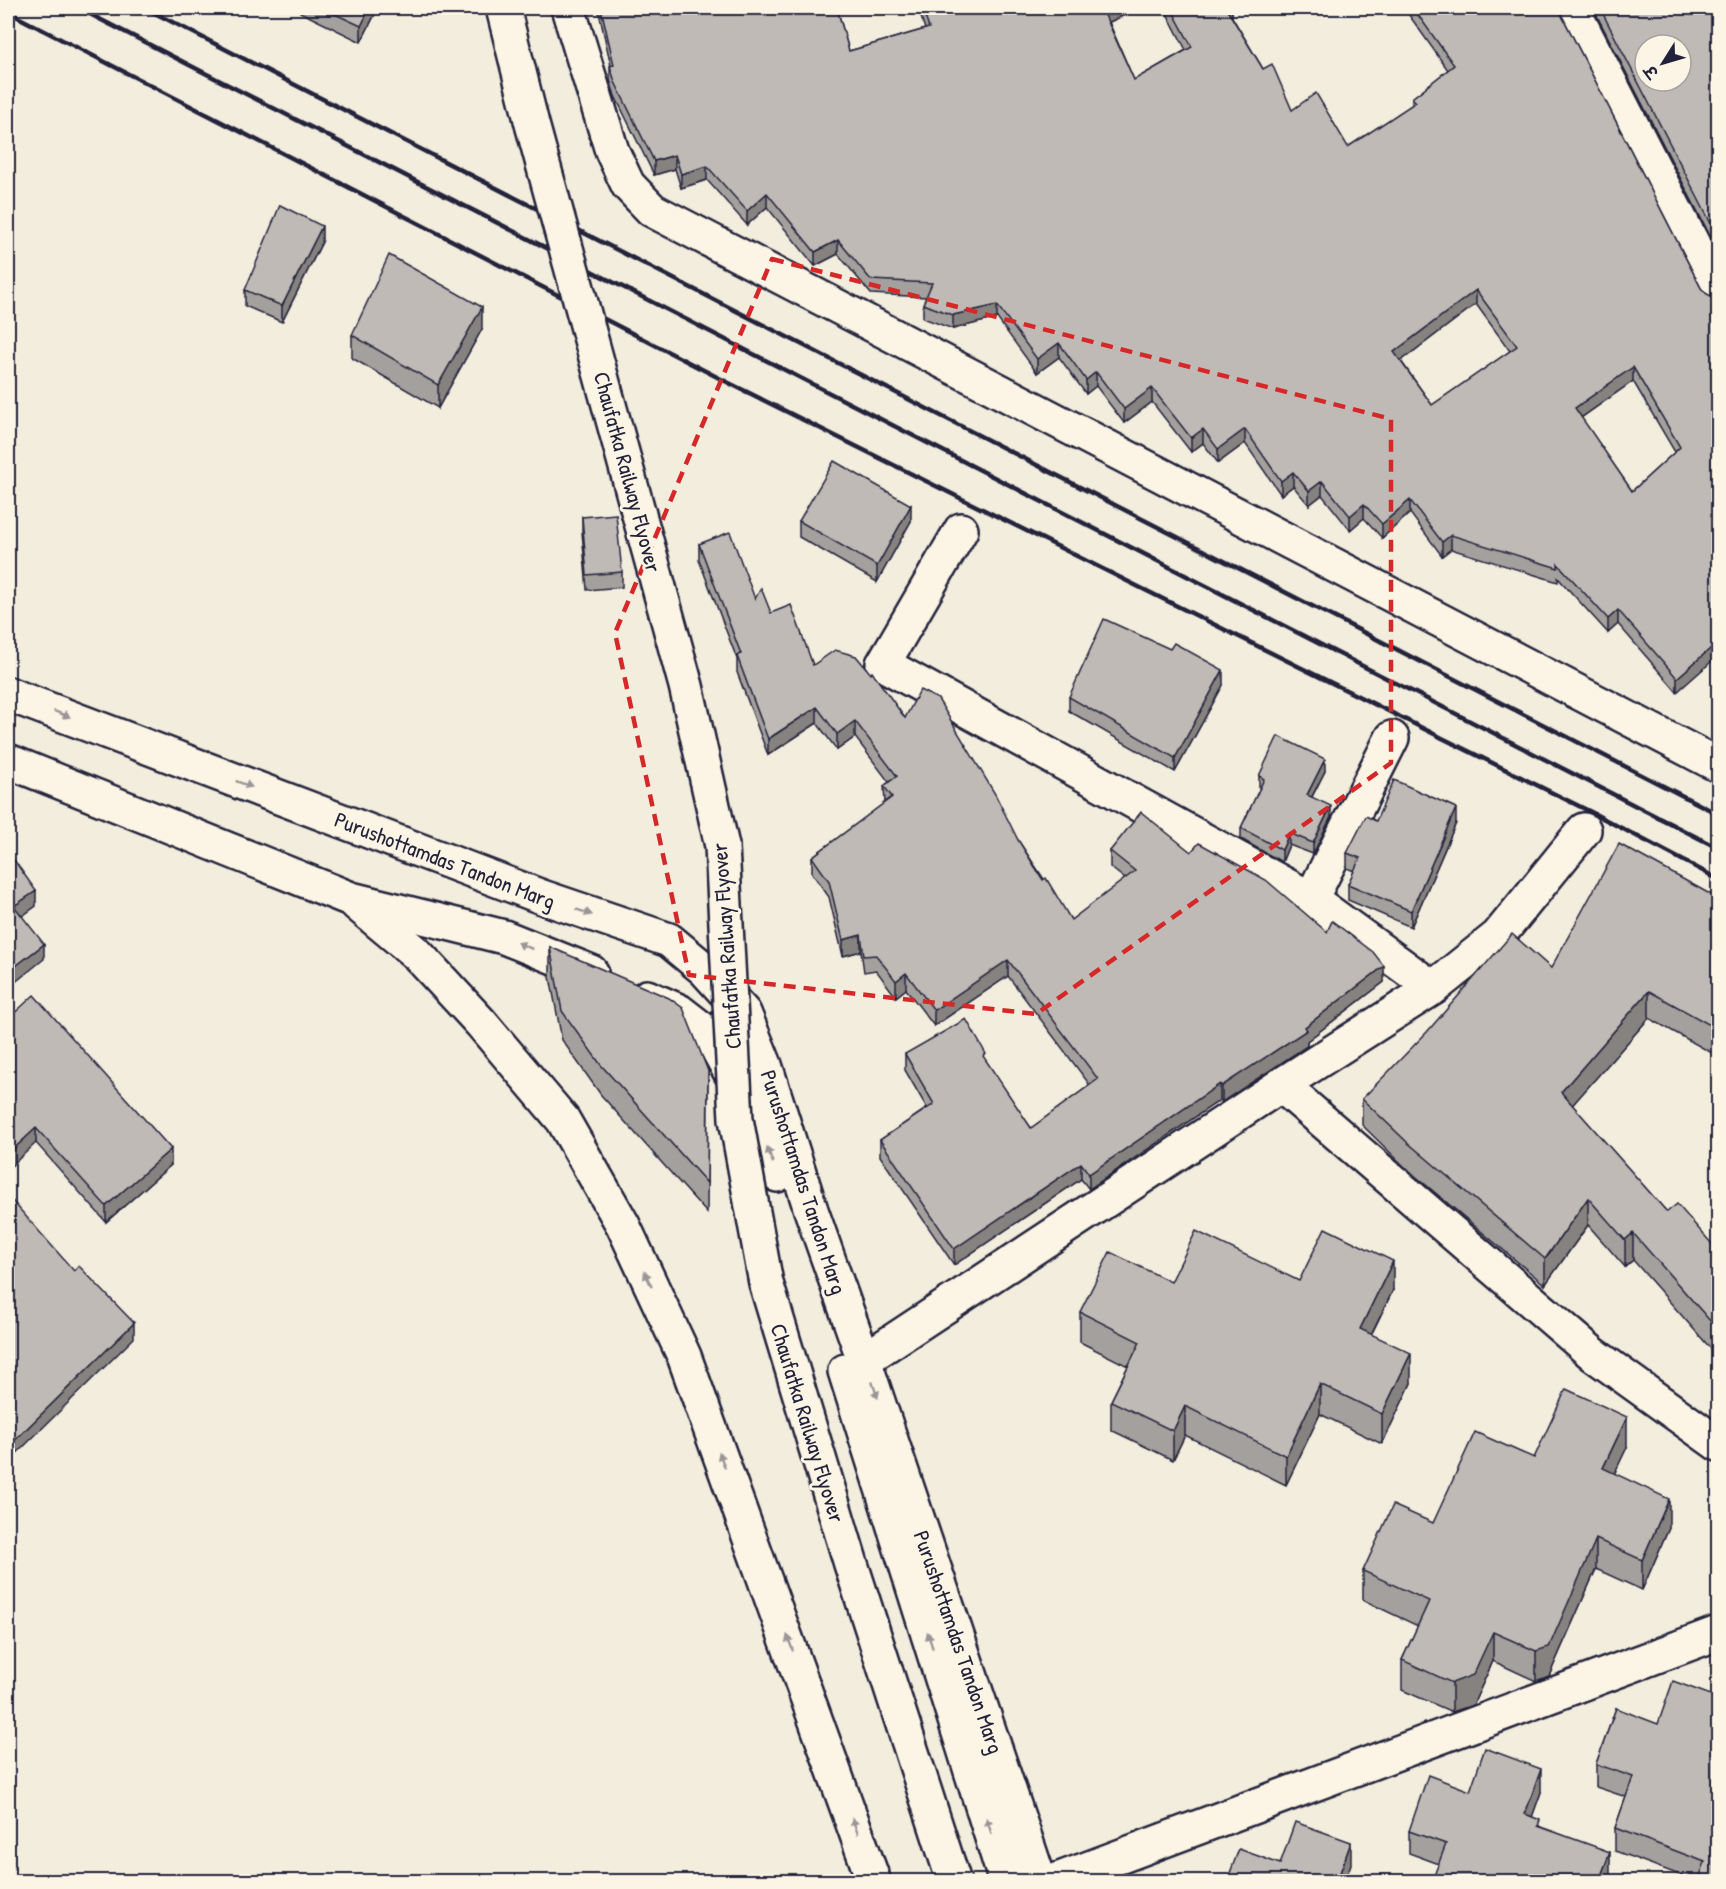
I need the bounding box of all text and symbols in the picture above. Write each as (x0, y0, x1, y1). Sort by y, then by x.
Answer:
north arrow (1633, 33, 1693, 93)
text: उ (1638, 60, 1664, 84)
street label: Chaufatka Railway Flyover (587, 368, 669, 576)
one-way arrow (53, 710, 71, 720)
one-way arrow (236, 779, 254, 789)
street label: Purushottamdas Tandon Marg (330, 804, 560, 916)
street label: Chaufatka Railway Flyover (704, 841, 748, 1050)
one-way arrow (575, 907, 593, 917)
one-way arrow (515, 940, 533, 950)
street label: Purushottamdas Tandon Marg (754, 1066, 854, 1298)
one-way arrow (765, 1146, 775, 1164)
one-way arrow (644, 1271, 653, 1288)
street label: Chaufatka Railway Flyover (763, 1320, 853, 1527)
one-way arrow (870, 1381, 880, 1399)
one-way arrow (717, 1450, 727, 1468)
street label: Purushottamdas Tandon Marg (907, 1526, 1011, 1758)
one-way arrow (925, 1631, 934, 1649)
one-way arrow (784, 1634, 794, 1652)
one-way arrow (849, 1817, 859, 1835)
one-way arrow (983, 1817, 993, 1835)

